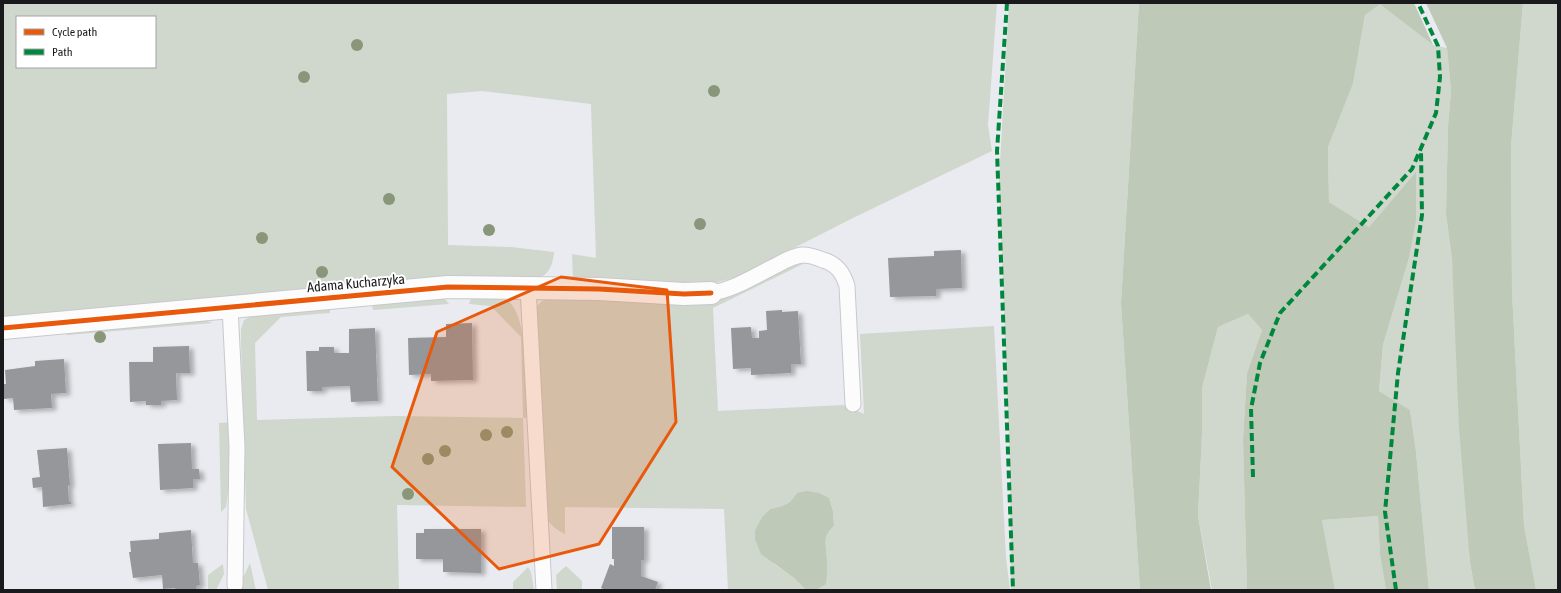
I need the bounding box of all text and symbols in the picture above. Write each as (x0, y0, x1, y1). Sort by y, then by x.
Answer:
legend (16, 16, 156, 68)
text: Cycle path (52, 25, 97, 39)
text: Path (52, 45, 73, 59)
street label: Adama Kucharzyka (306, 271, 406, 295)

